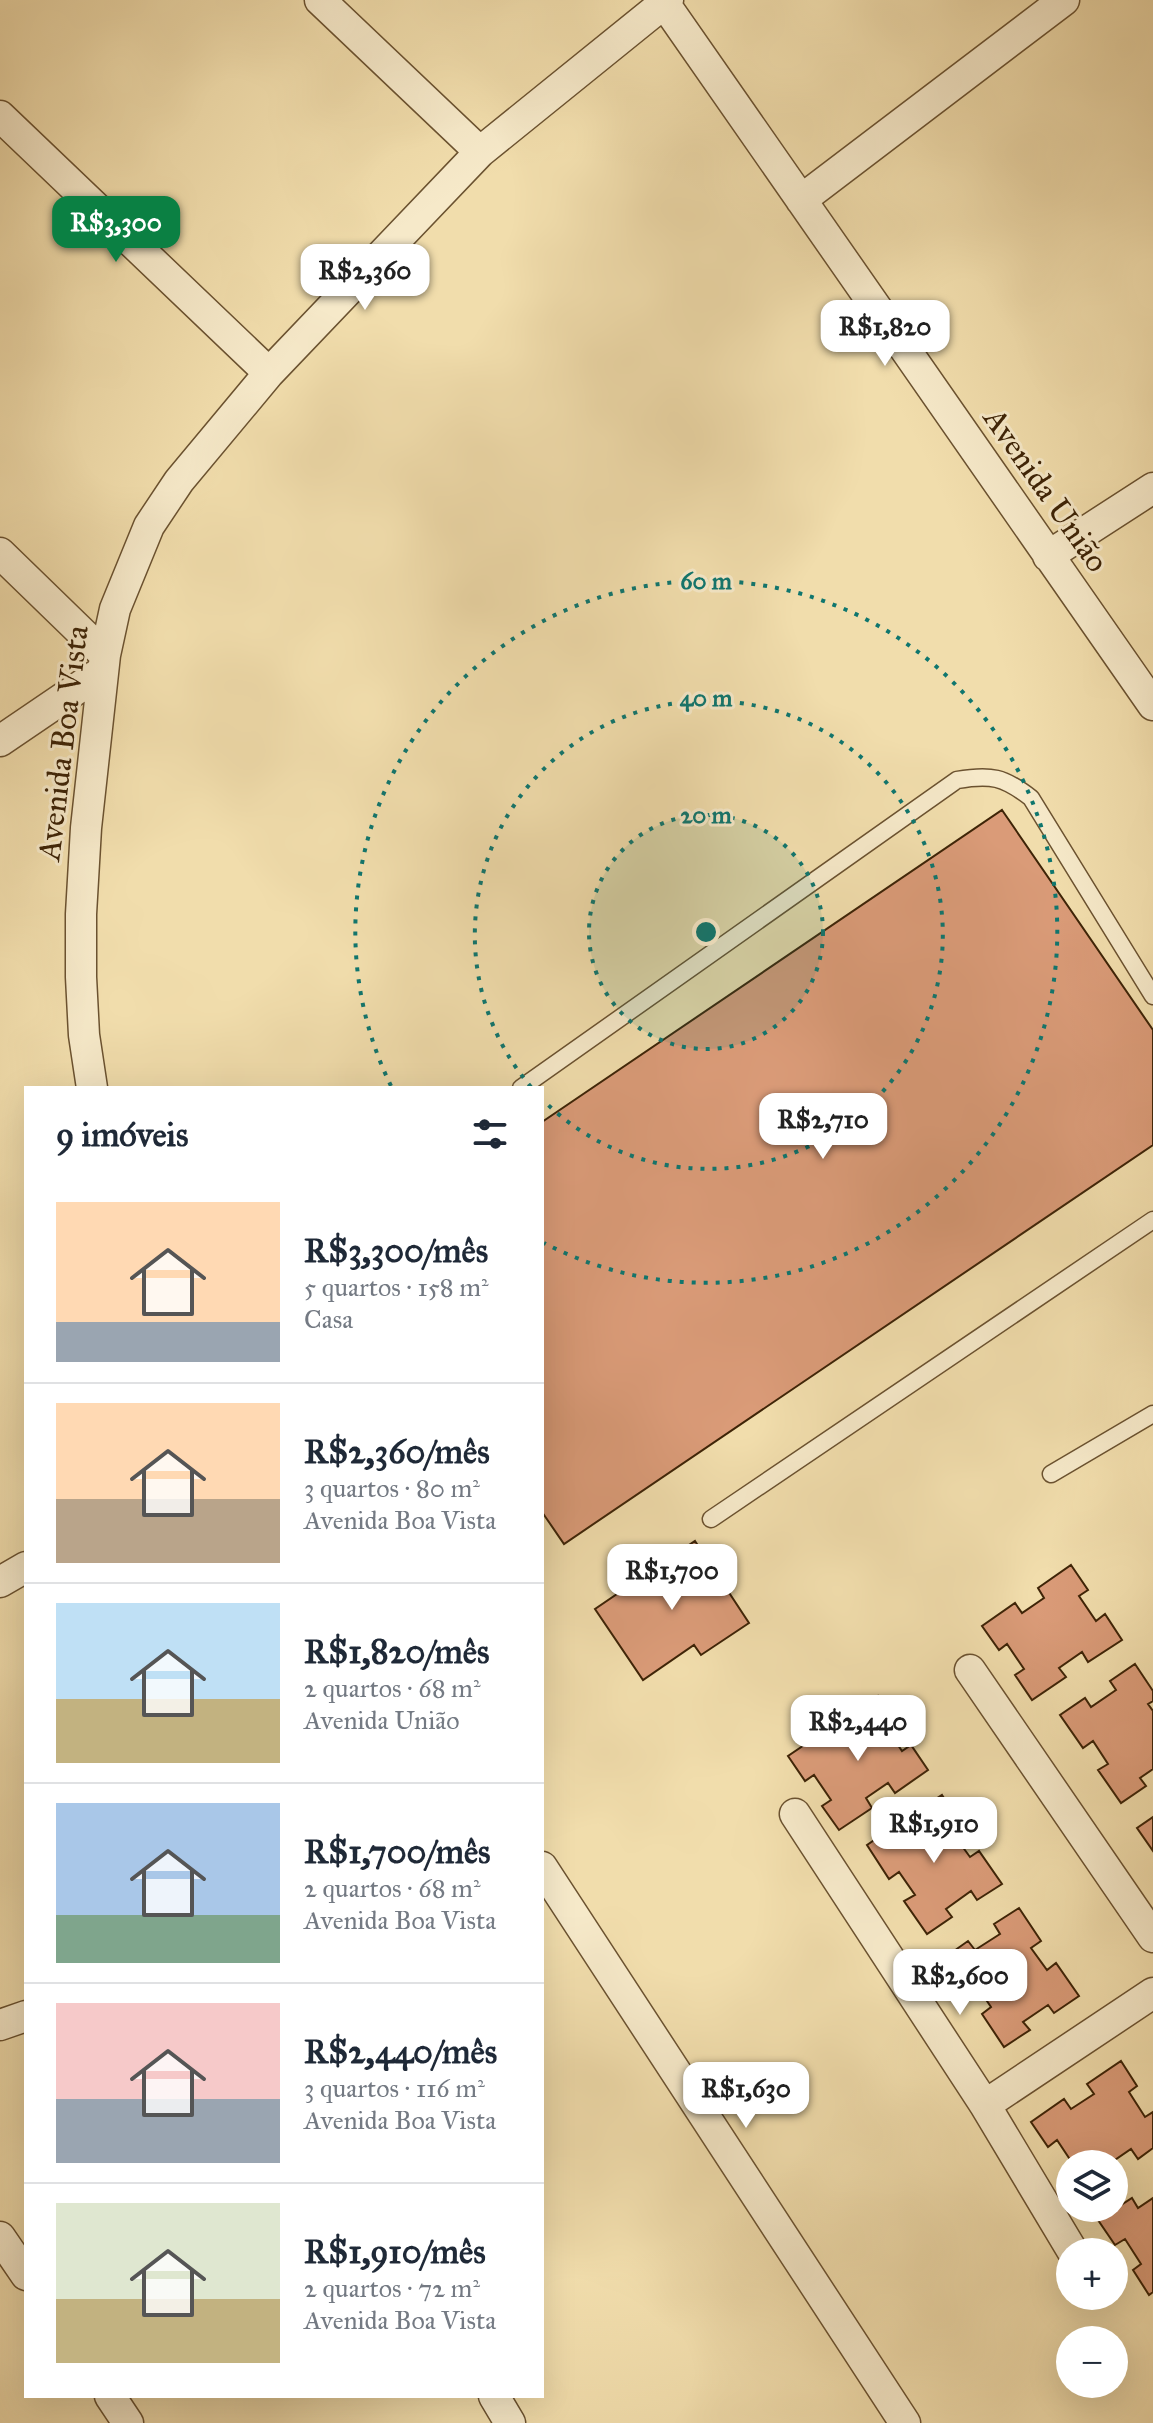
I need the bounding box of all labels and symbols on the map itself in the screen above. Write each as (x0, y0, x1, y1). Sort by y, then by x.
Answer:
pin: R$3,300 (42, 196, 190, 264)
pin: R$2,360 (291, 244, 439, 312)
pin: R$1,820 (811, 300, 959, 368)
street label: Avenida União (974, 399, 1117, 580)
text: 60 m (680, 566, 733, 596)
street label: Avenida Boa Vista (29, 623, 97, 865)
text: 40 m (680, 683, 733, 713)
text: 20 m (680, 800, 732, 830)
centre of rings (692, 918, 720, 946)
pin: R$2,710 (749, 1093, 897, 1161)
pin: R$1,700 (598, 1544, 746, 1612)
pin: R$2,440 (784, 1695, 932, 1763)
pin: R$1,910 (860, 1797, 1008, 1865)
pin: R$2,600 (886, 1949, 1034, 2017)
pin: R$1,630 (672, 2062, 820, 2130)

